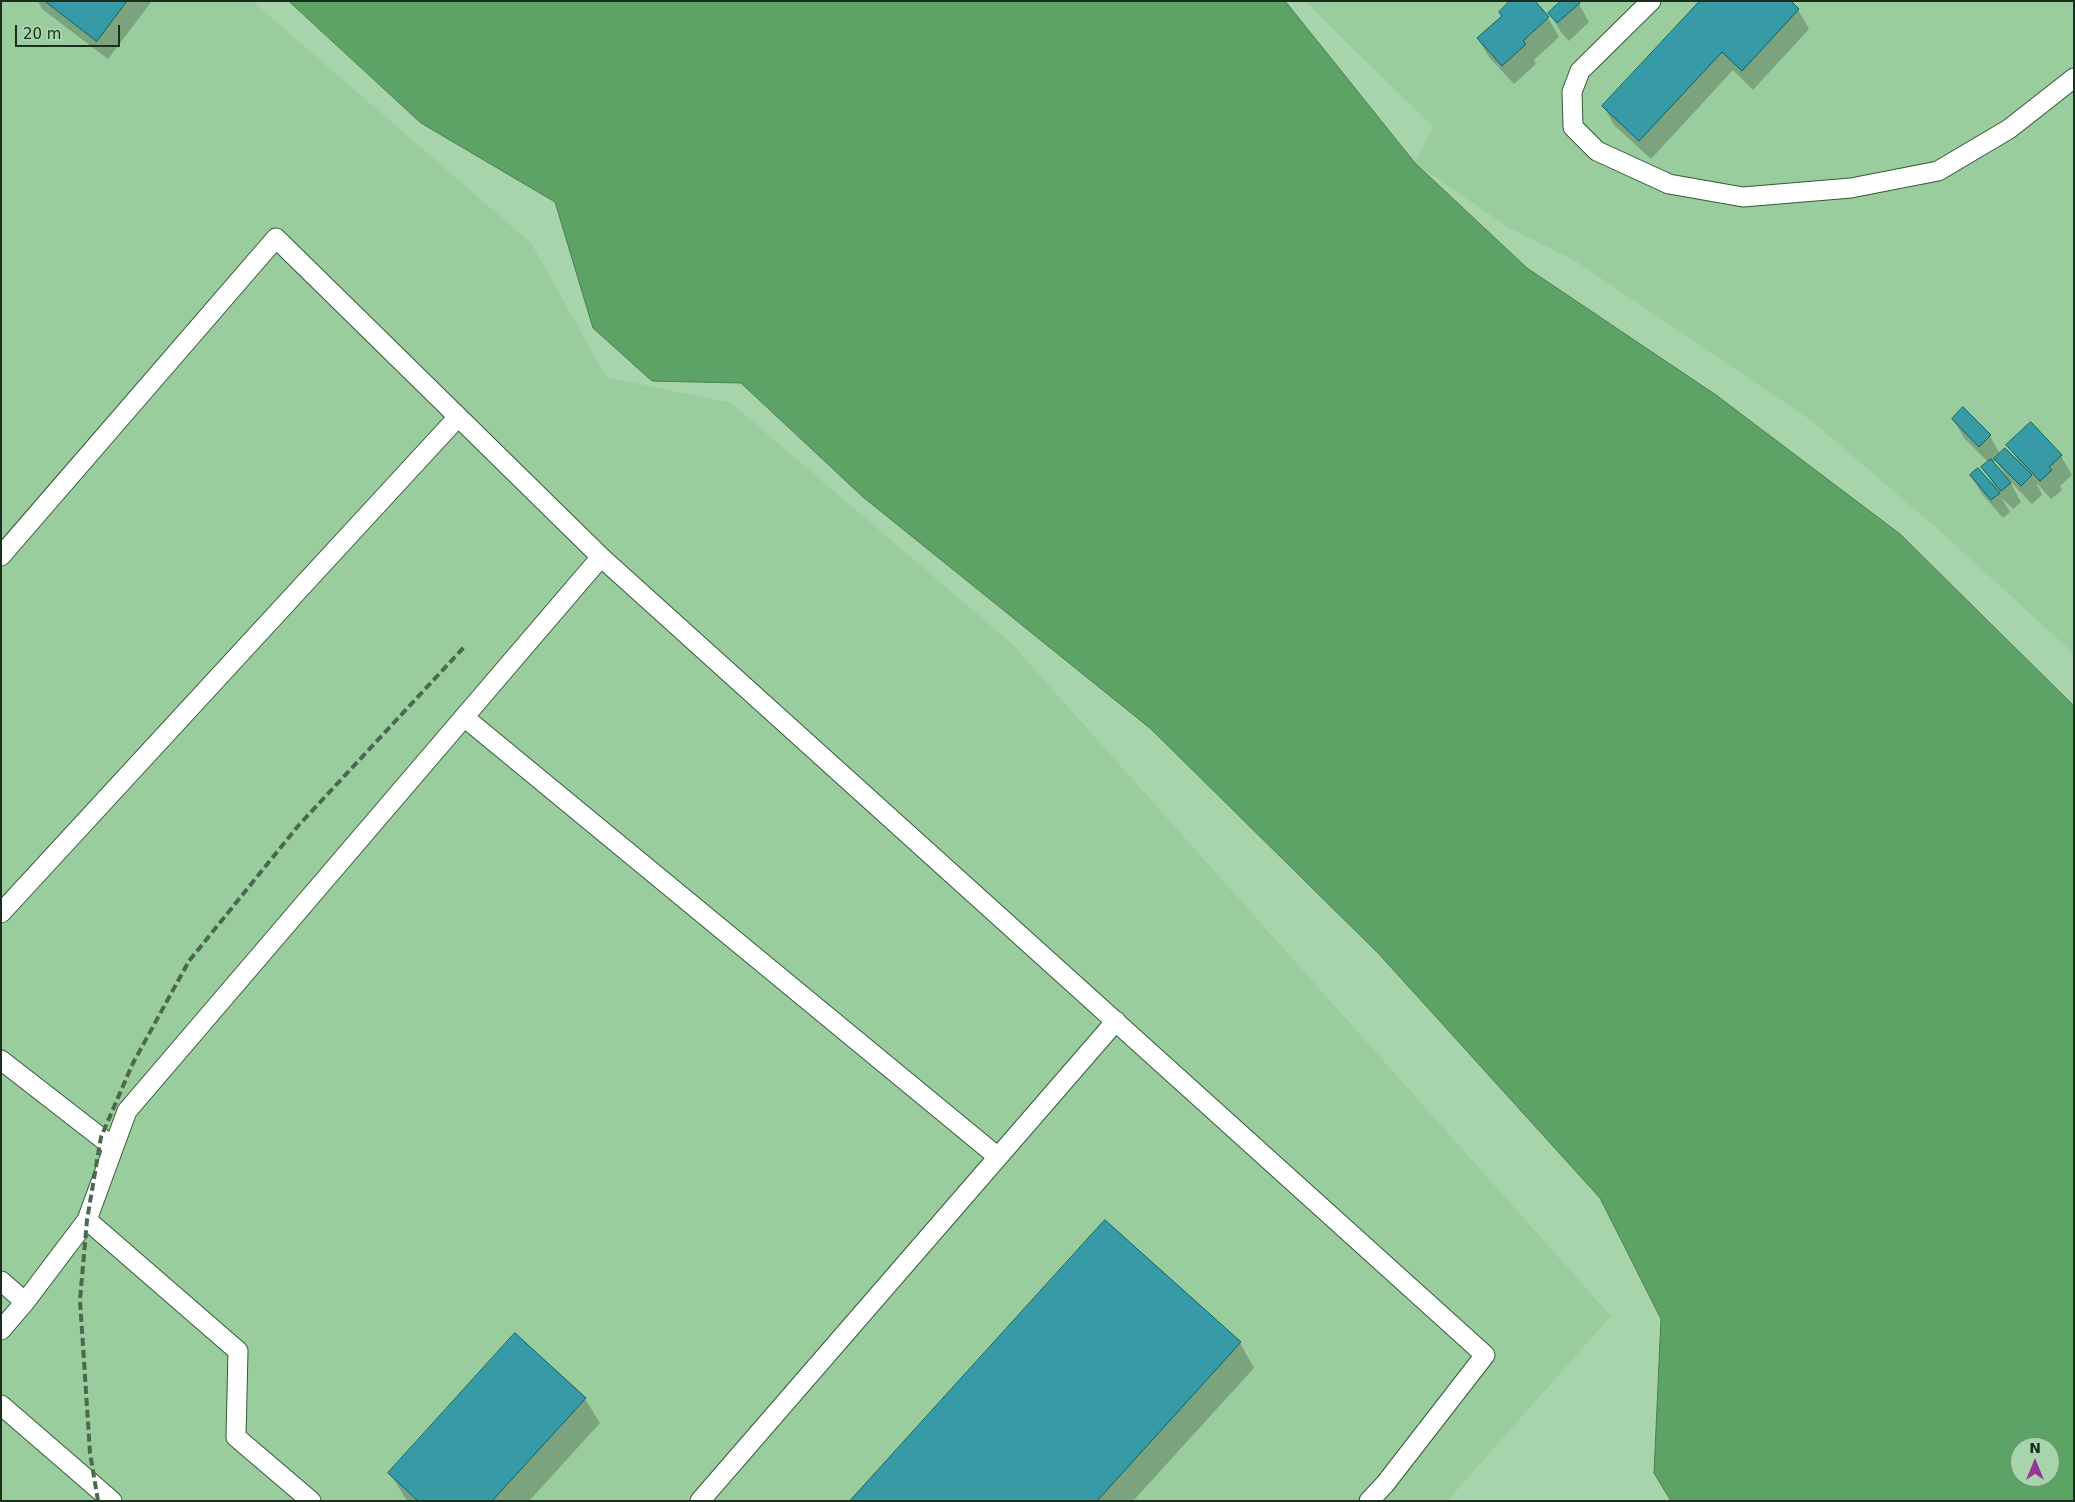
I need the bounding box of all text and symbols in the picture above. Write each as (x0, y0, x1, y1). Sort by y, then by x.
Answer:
scale bar (18, 15, 122, 47)
text: 20 m (23, 25, 61, 43)
north arrow (2010, 1437, 2060, 1487)
text: N (2029, 1440, 2041, 1456)

